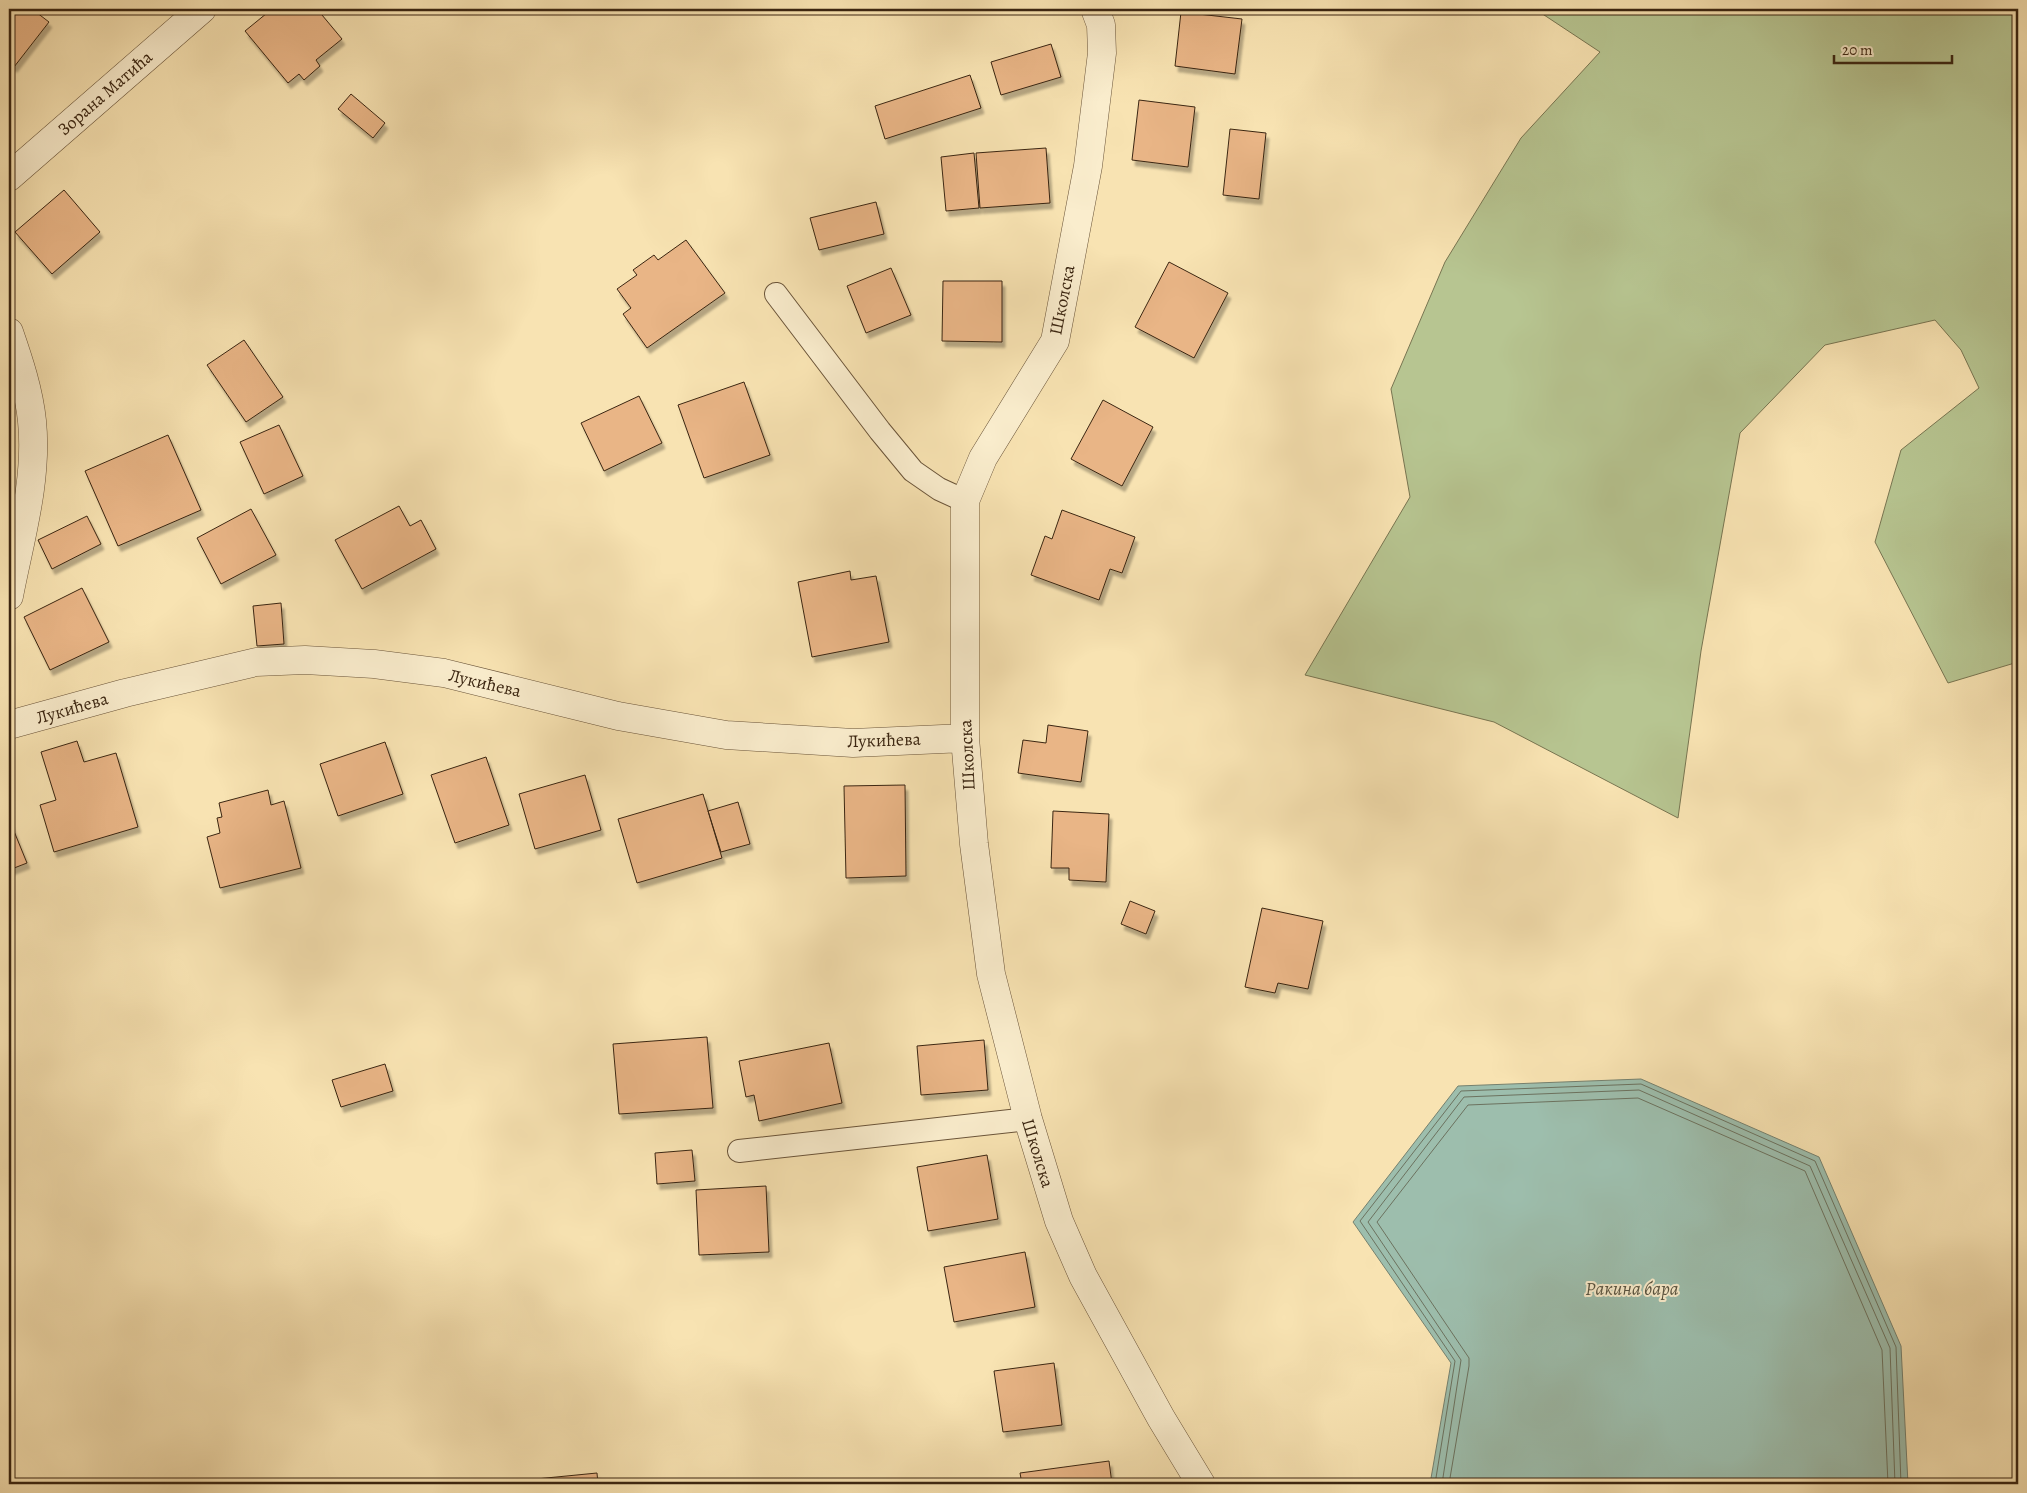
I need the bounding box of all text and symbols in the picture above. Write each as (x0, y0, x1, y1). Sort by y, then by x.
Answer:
scale bar (1834, 32, 1952, 64)
text: 20 m (1842, 40, 1873, 60)
street label: Зорана Матића (52, 45, 158, 141)
street label: Школска (1043, 262, 1081, 337)
street label: Лукићева (446, 663, 524, 703)
street label: Лукићева (33, 686, 112, 730)
street label: Школска (953, 718, 981, 791)
street label: Лукићева (847, 727, 922, 753)
street label: Школска (1016, 1115, 1060, 1191)
water label: Ракина бара (1585, 1276, 1679, 1302)

